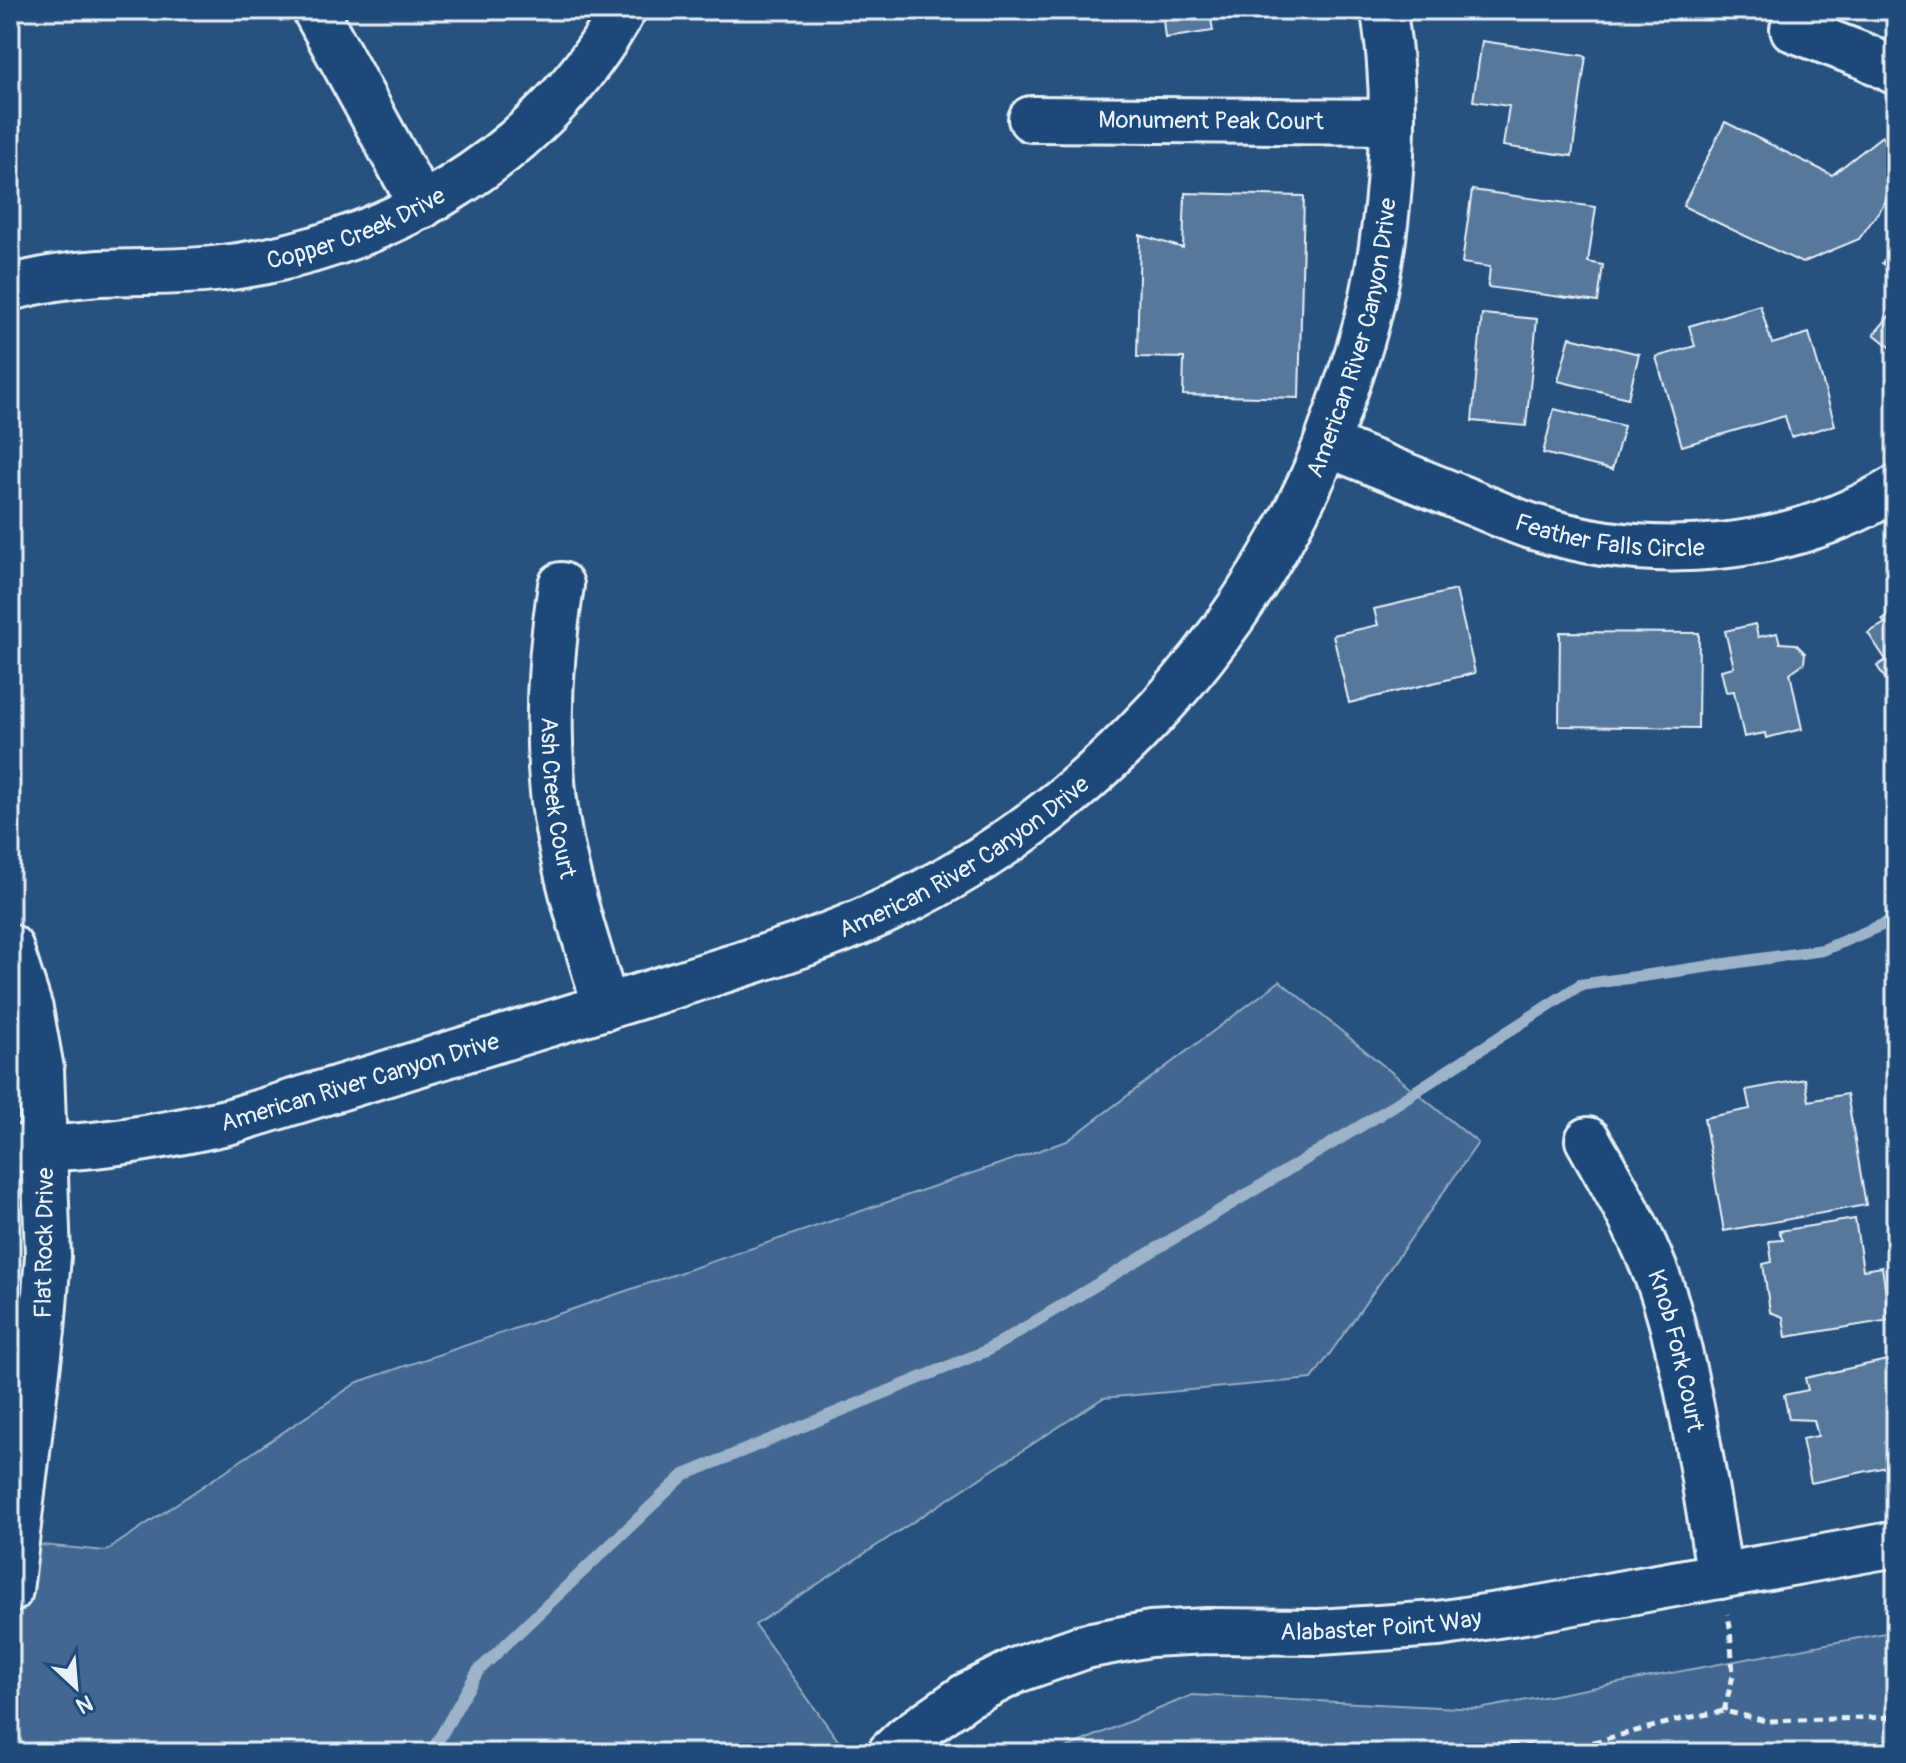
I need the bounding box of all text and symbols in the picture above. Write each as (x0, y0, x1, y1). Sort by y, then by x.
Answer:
street label: Monument Peak Court (1098, 106, 1324, 136)
street label: Copper Creek Drive (264, 181, 451, 276)
street label: American River Canyon Drive (1300, 196, 1403, 482)
street label: Feather Falls Circle (1511, 508, 1706, 563)
street label: Ash Creek Court (535, 717, 582, 882)
street label: American River Canyon Drive (835, 770, 1095, 945)
street label: American River Canyon Drive (218, 1027, 503, 1138)
street label: Flat Rock Drive (29, 1167, 60, 1319)
street label: Knob Fork Court (1641, 1266, 1710, 1435)
street label: Alabaster Point Way (1280, 1604, 1484, 1647)
north arrow (36, 1647, 116, 1727)
text: N (71, 1688, 97, 1720)

